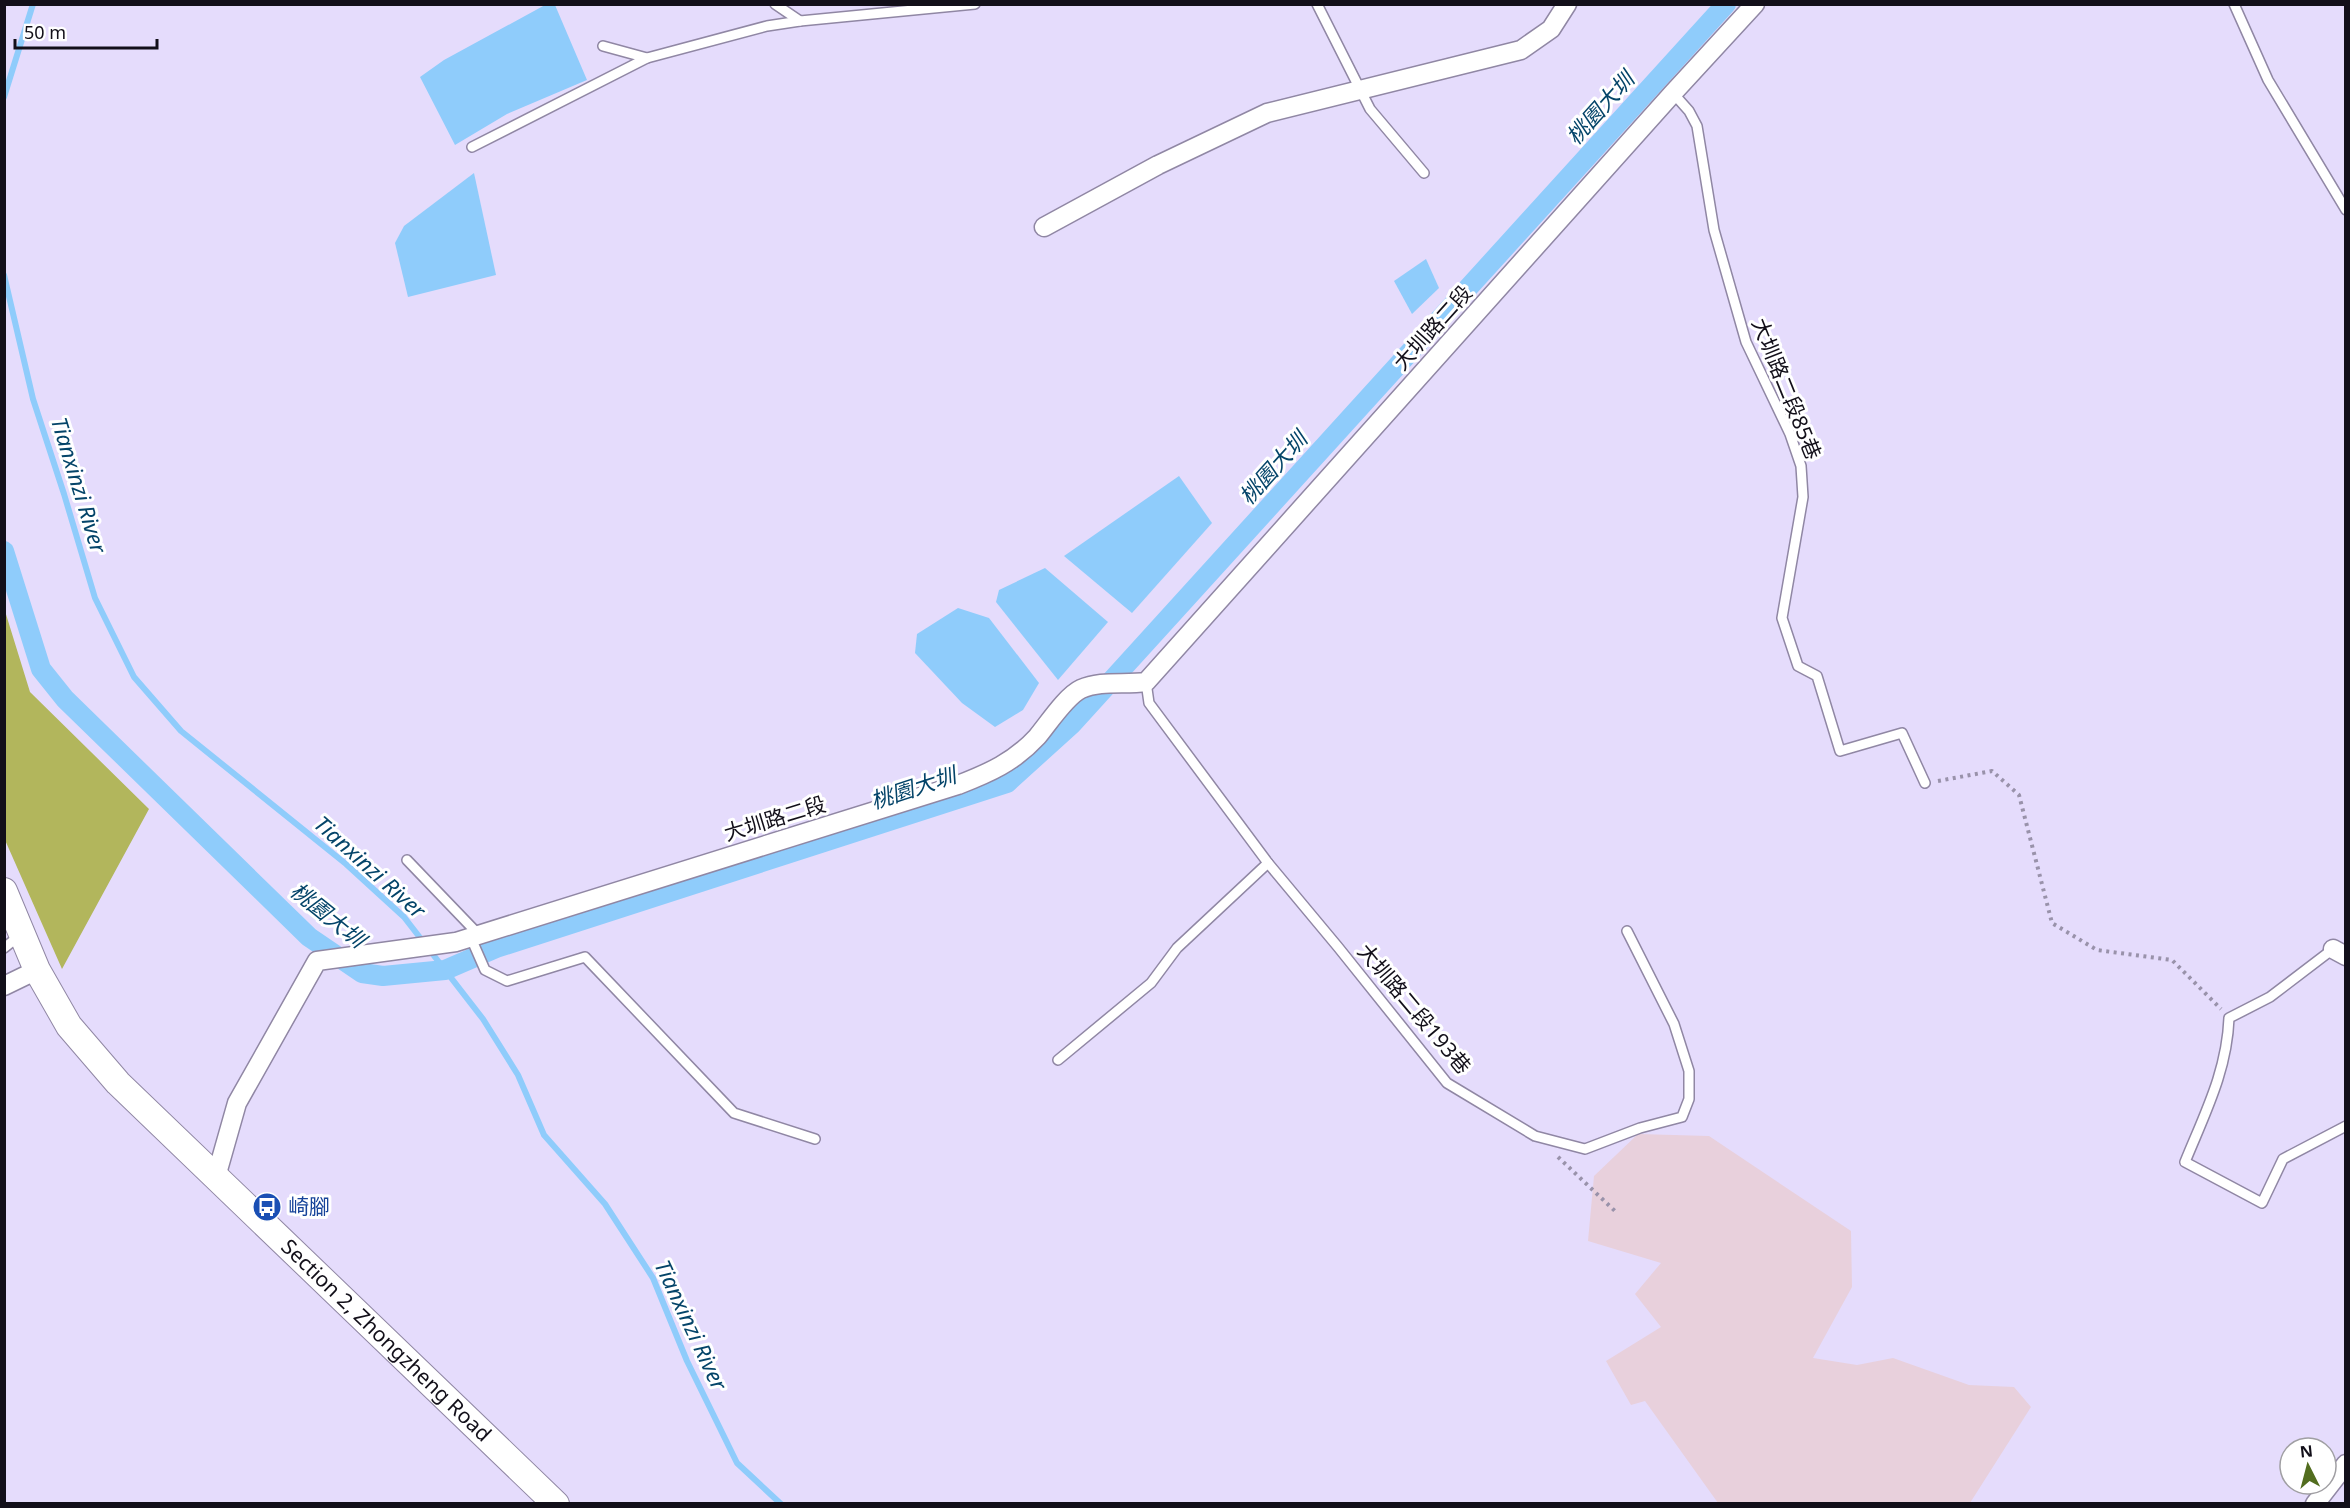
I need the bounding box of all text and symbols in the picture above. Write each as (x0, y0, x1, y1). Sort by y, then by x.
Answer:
scale bar (15, 12, 158, 50)
text: 50 m (24, 20, 66, 44)
water label: 桃園大圳 (1559, 62, 1642, 150)
street label: 大圳路二段 (1387, 279, 1478, 376)
street label: 大圳路二段85巷 (1746, 314, 1828, 463)
water label: Tianxinzi River (45, 413, 115, 557)
water label: 桃園大圳 (1232, 422, 1315, 510)
water label: 桃園大圳 (866, 758, 962, 815)
street label: 大圳路二段 (720, 789, 829, 847)
water label: Tianxinzi River (308, 808, 434, 925)
water label: 桃園大圳 (285, 875, 375, 955)
street label: 大圳路二段193巷 (1352, 937, 1478, 1079)
bus stop icon: 崎腳 (251, 1191, 283, 1223)
place label: 崎腳 (288, 1192, 330, 1220)
street label: Section 2, Zhongzheng Road (276, 1232, 498, 1447)
water label: Tianxinzi River (649, 1255, 736, 1396)
north arrow (2278, 1436, 2338, 1496)
text: N (2299, 1439, 2314, 1463)

